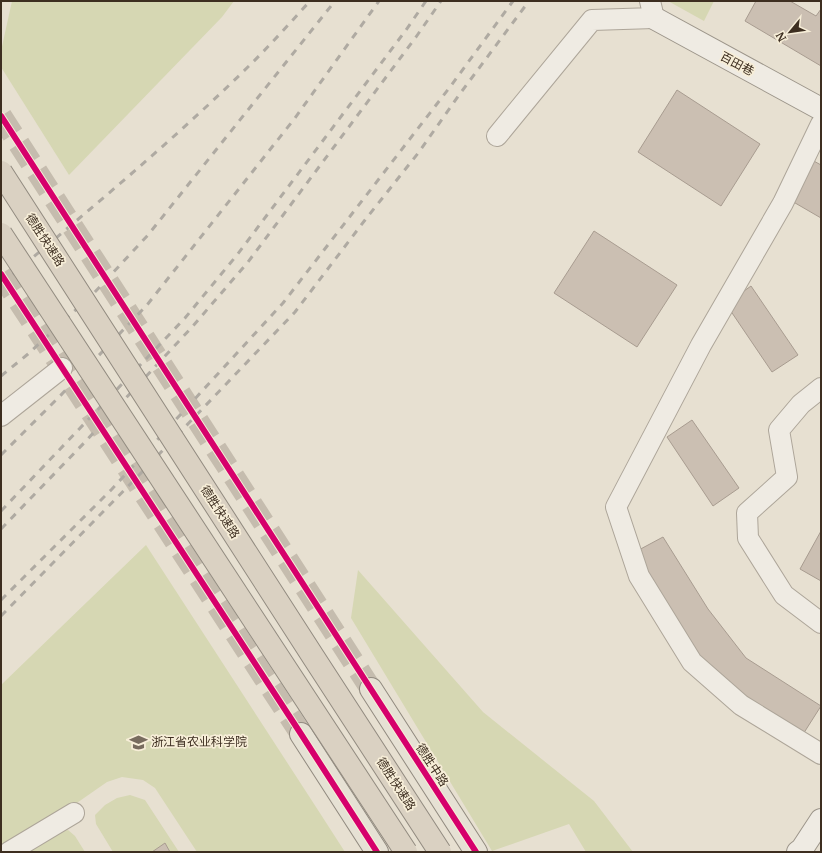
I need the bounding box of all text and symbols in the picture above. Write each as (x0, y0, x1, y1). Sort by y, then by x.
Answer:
north arrow (770, 12, 810, 52)
text: N (773, 29, 789, 44)
street label: 百田巷 (718, 48, 757, 79)
street label: 德胜快速路 (23, 210, 68, 269)
street label: 德胜快速路 (198, 482, 243, 541)
school or university icon: 浙江省农业科学院 (128, 732, 148, 752)
place label: 浙江省农业科学院 (151, 734, 247, 749)
street label: 德胜中路 (413, 741, 452, 789)
street label: 德胜快速路 (374, 754, 419, 813)

